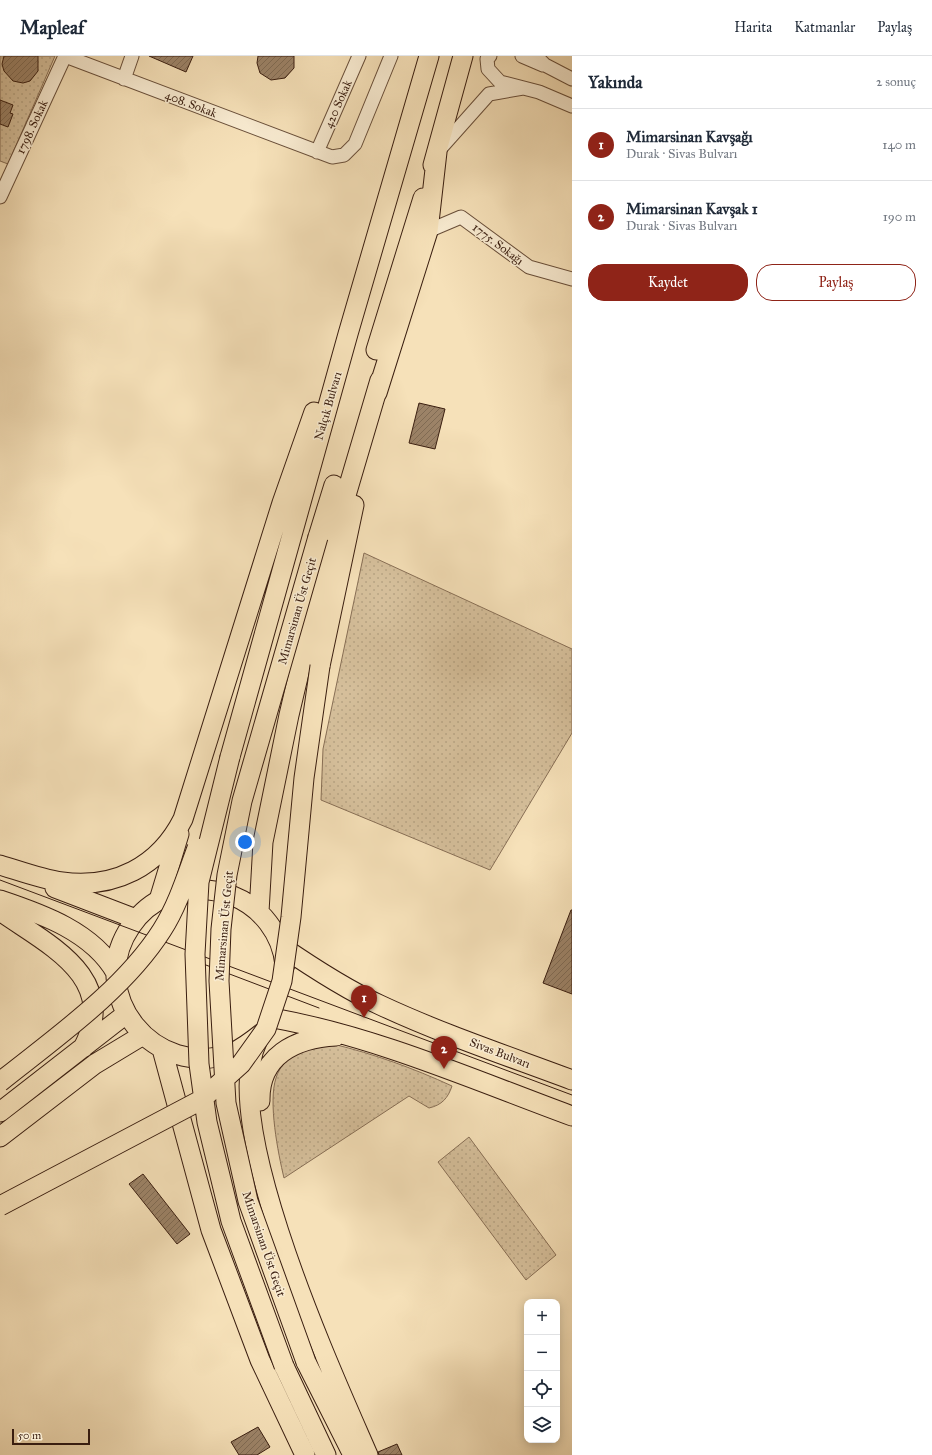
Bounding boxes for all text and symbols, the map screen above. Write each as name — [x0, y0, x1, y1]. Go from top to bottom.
text: Mapleaf — [20, 16, 84, 39]
text: Harita — [734, 19, 772, 36]
text: Katmanlar — [794, 19, 855, 36]
text: Paylaş — [877, 19, 912, 36]
text: Yakında — [588, 72, 642, 93]
text: 2 sonuç — [876, 74, 916, 90]
street label: 420 Sokak — [321, 77, 355, 130]
street label: 408. Sokak — [163, 88, 219, 120]
street label: 1798. Sokak — [13, 97, 51, 156]
text: Mimarsinan Kavşağı — [626, 128, 753, 146]
text: 1 — [598, 137, 604, 153]
text: 140 m — [882, 137, 916, 153]
text: Durak · Sivas Bulvarı — [626, 146, 737, 162]
text: Mimarsinan Kavşak 1 — [626, 200, 758, 218]
text: 2 — [598, 209, 604, 225]
text: 190 m — [883, 209, 916, 225]
text: Durak · Sivas Bulvarı — [626, 218, 737, 234]
street label: 1775. Sokağı — [469, 220, 527, 269]
button: Kaydet — [588, 264, 748, 301]
button: Paylaş — [756, 264, 916, 301]
street label: Nalçık Bulvarı — [312, 369, 345, 442]
street label: Mimarsinan Üst Geçit — [274, 555, 319, 666]
your location — [235, 832, 255, 852]
street label: Mimarsinan Üst Geçit — [211, 870, 236, 982]
pin: 1 — [351, 985, 377, 1018]
street label: Sivas Bulvarı — [468, 1035, 533, 1071]
pin: 2 — [431, 1036, 457, 1069]
street label: Mimarsinan Üst Geçit — [239, 1189, 290, 1299]
map controls — [524, 1299, 560, 1443]
button: + — [524, 1299, 560, 1335]
button: − — [524, 1335, 560, 1371]
button: locate — [524, 1371, 560, 1407]
button: layers — [524, 1407, 560, 1443]
scale bar — [12, 1427, 90, 1446]
text: 50 m — [18, 1429, 41, 1442]

